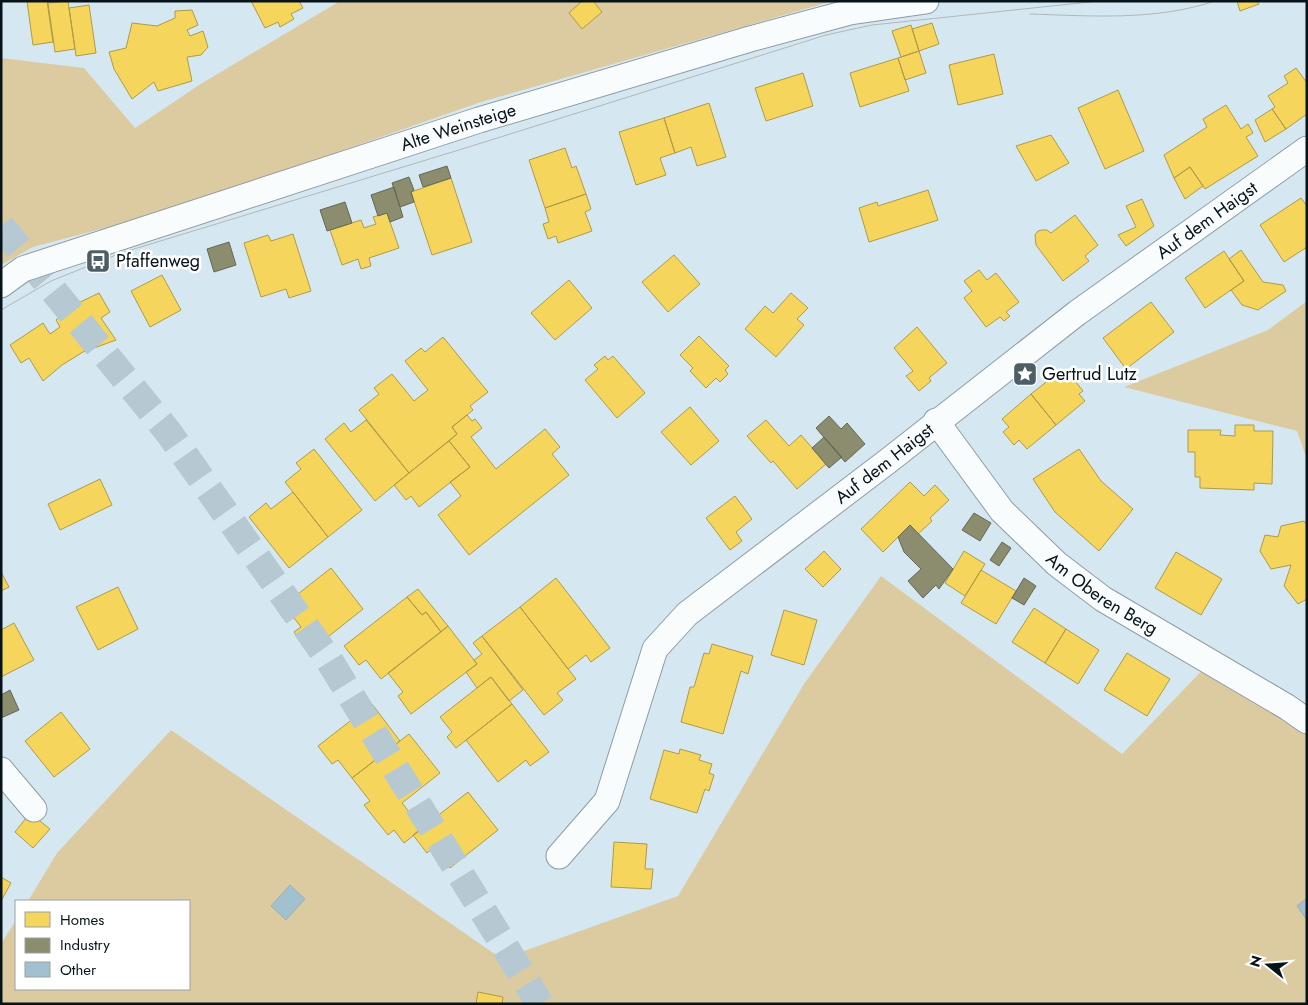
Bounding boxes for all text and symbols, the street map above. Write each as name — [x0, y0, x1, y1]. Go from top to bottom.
street label: Alte Weinsteige — [397, 97, 519, 158]
street label: Auf dem Haigst — [1151, 175, 1263, 265]
bus stop icon: Pfaffenweg — [85, 248, 111, 274]
place label: Pfaffenweg — [116, 248, 200, 274]
place icon: Gertrud Lutz — [1012, 361, 1038, 387]
place label: Gertrud Lutz — [1042, 361, 1138, 387]
street label: Auf dem Haigst — [829, 417, 940, 510]
street label: Am Oberen Berg — [1040, 547, 1163, 641]
legend — [15, 900, 190, 990]
text: Homes — [60, 909, 104, 931]
text: Industry — [60, 934, 110, 956]
north arrow — [1243, 940, 1293, 990]
text: N — [1244, 953, 1267, 969]
text: Other — [60, 959, 97, 981]

